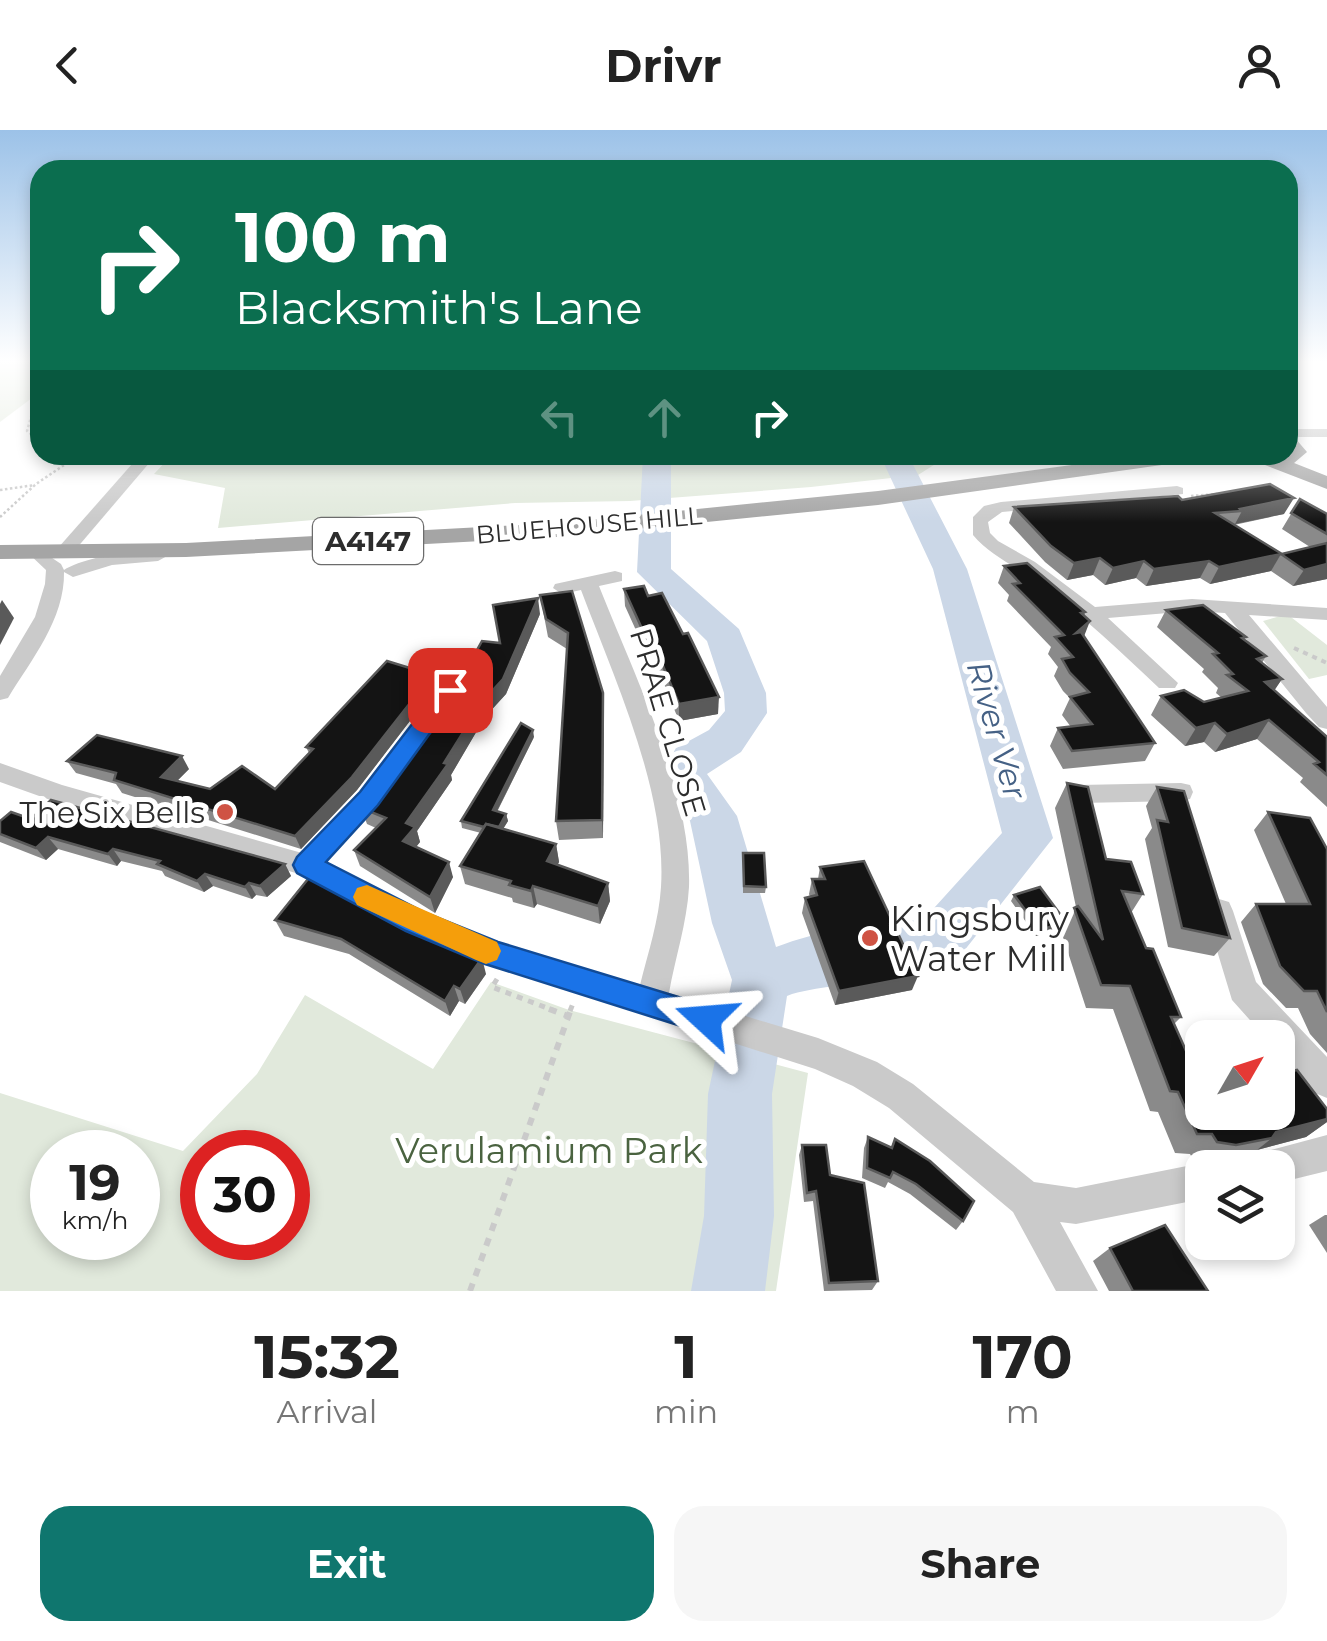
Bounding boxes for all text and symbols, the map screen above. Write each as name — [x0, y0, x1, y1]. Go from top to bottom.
icon: back — [40, 38, 95, 93]
text: Drivr — [605, 38, 722, 93]
icon: person — [1232, 38, 1287, 93]
text: 100 m — [235, 194, 451, 280]
icon: right — [70, 200, 200, 330]
text: Blacksmith's Lane — [235, 280, 642, 335]
icon: left — [532, 390, 587, 445]
icon: ahead — [637, 390, 692, 445]
icon: right — [742, 390, 797, 445]
street label: BLUEHOUSE HILL — [475, 500, 704, 550]
road number: A4147 — [313, 518, 423, 564]
street label: PRAE CLOSE — [622, 624, 714, 820]
pin — [408, 648, 493, 733]
water label: River Ver — [959, 656, 1036, 805]
icon: arrive — [423, 663, 478, 718]
place label: The Six Bells — [20, 794, 205, 831]
marker: The Six Bells — [214, 801, 236, 823]
place label: Kingsbury Water Mill — [890, 897, 1069, 980]
marker: Kingsbury Water Mill — [859, 927, 881, 949]
position arrow — [654, 967, 758, 1071]
north arrow — [1185, 1020, 1295, 1130]
map controls — [1185, 1020, 1295, 1260]
park label: Verulamium Park — [395, 1129, 703, 1172]
speed limit sign: 30 — [180, 1130, 310, 1260]
button: layers — [1185, 1150, 1295, 1260]
text: 19 — [69, 1152, 121, 1213]
text: km/h — [62, 1205, 128, 1235]
text: 15:32 — [254, 1320, 400, 1393]
text: 1 — [674, 1320, 698, 1393]
text: 170 — [972, 1320, 1073, 1393]
text: Arrival — [277, 1392, 377, 1431]
text: min — [654, 1392, 718, 1431]
text: m — [1006, 1392, 1040, 1431]
button: Exit — [40, 1506, 654, 1621]
button: Share — [674, 1506, 1287, 1621]

